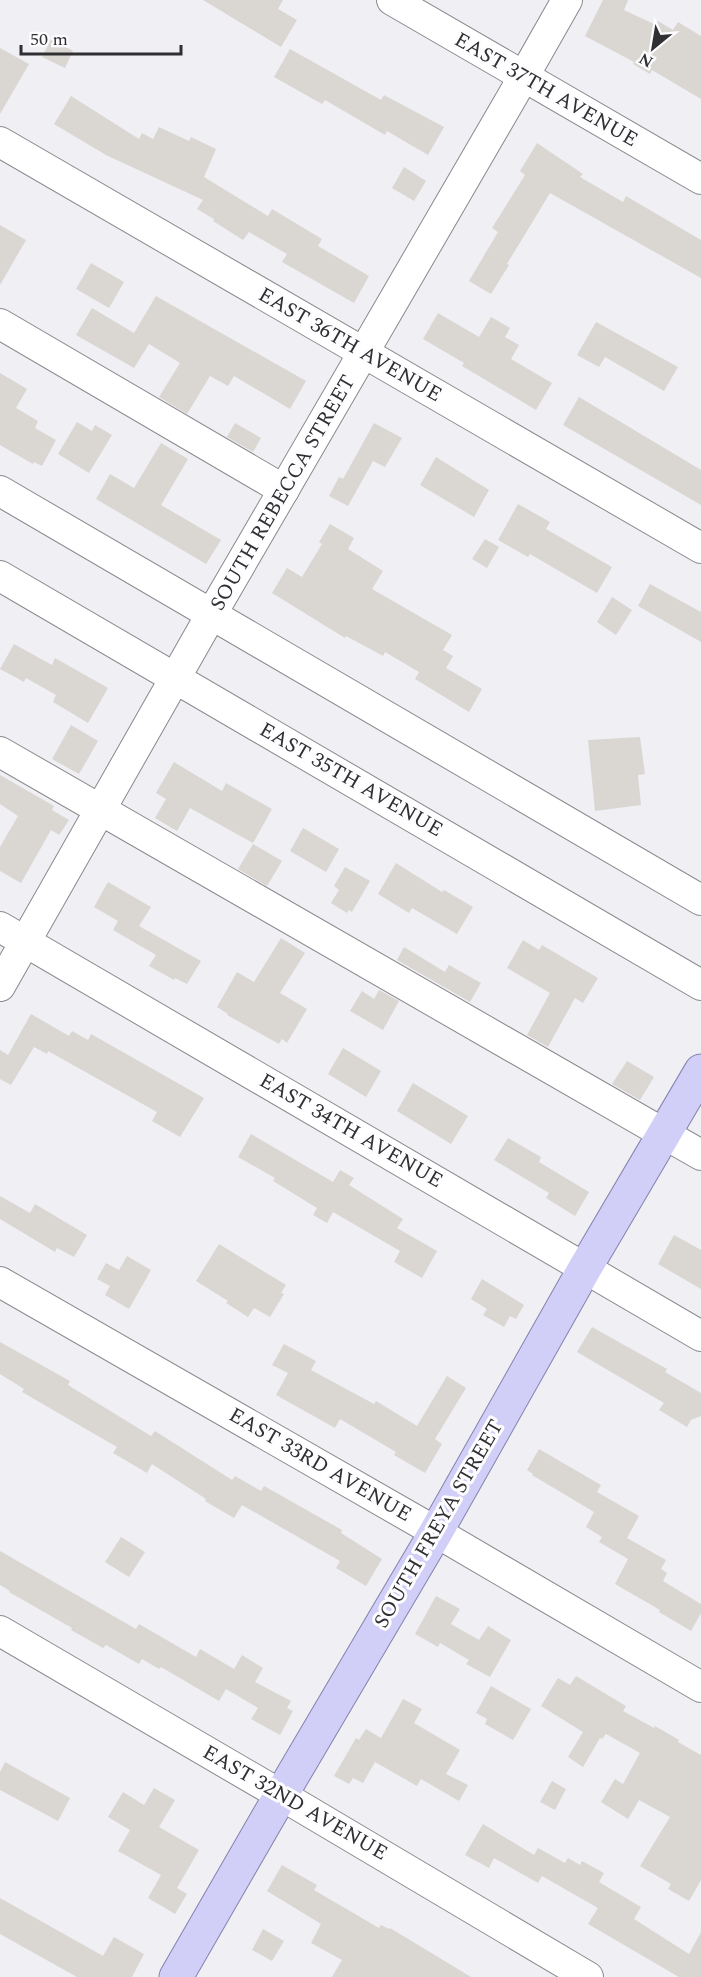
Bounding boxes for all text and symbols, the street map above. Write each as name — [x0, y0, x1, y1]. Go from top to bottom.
scale bar — [21, 18, 182, 56]
north arrow — [623, 18, 683, 78]
street label: EAST 37TH AVENUE — [448, 24, 644, 156]
text: 50 m — [30, 26, 68, 53]
text: N — [634, 46, 658, 74]
street label: EAST 36TH AVENUE — [252, 279, 448, 411]
street label: SOUTH REBECCA STREET — [202, 369, 364, 617]
street label: EAST 35TH AVENUE — [253, 714, 449, 846]
street label: EAST 34TH AVENUE — [253, 1065, 449, 1197]
street label: EAST 33RD AVENUE — [222, 1399, 418, 1531]
street label: SOUTH FREYA STREET — [366, 1414, 512, 1634]
street label: EAST 32ND AVENUE — [196, 1737, 394, 1869]

